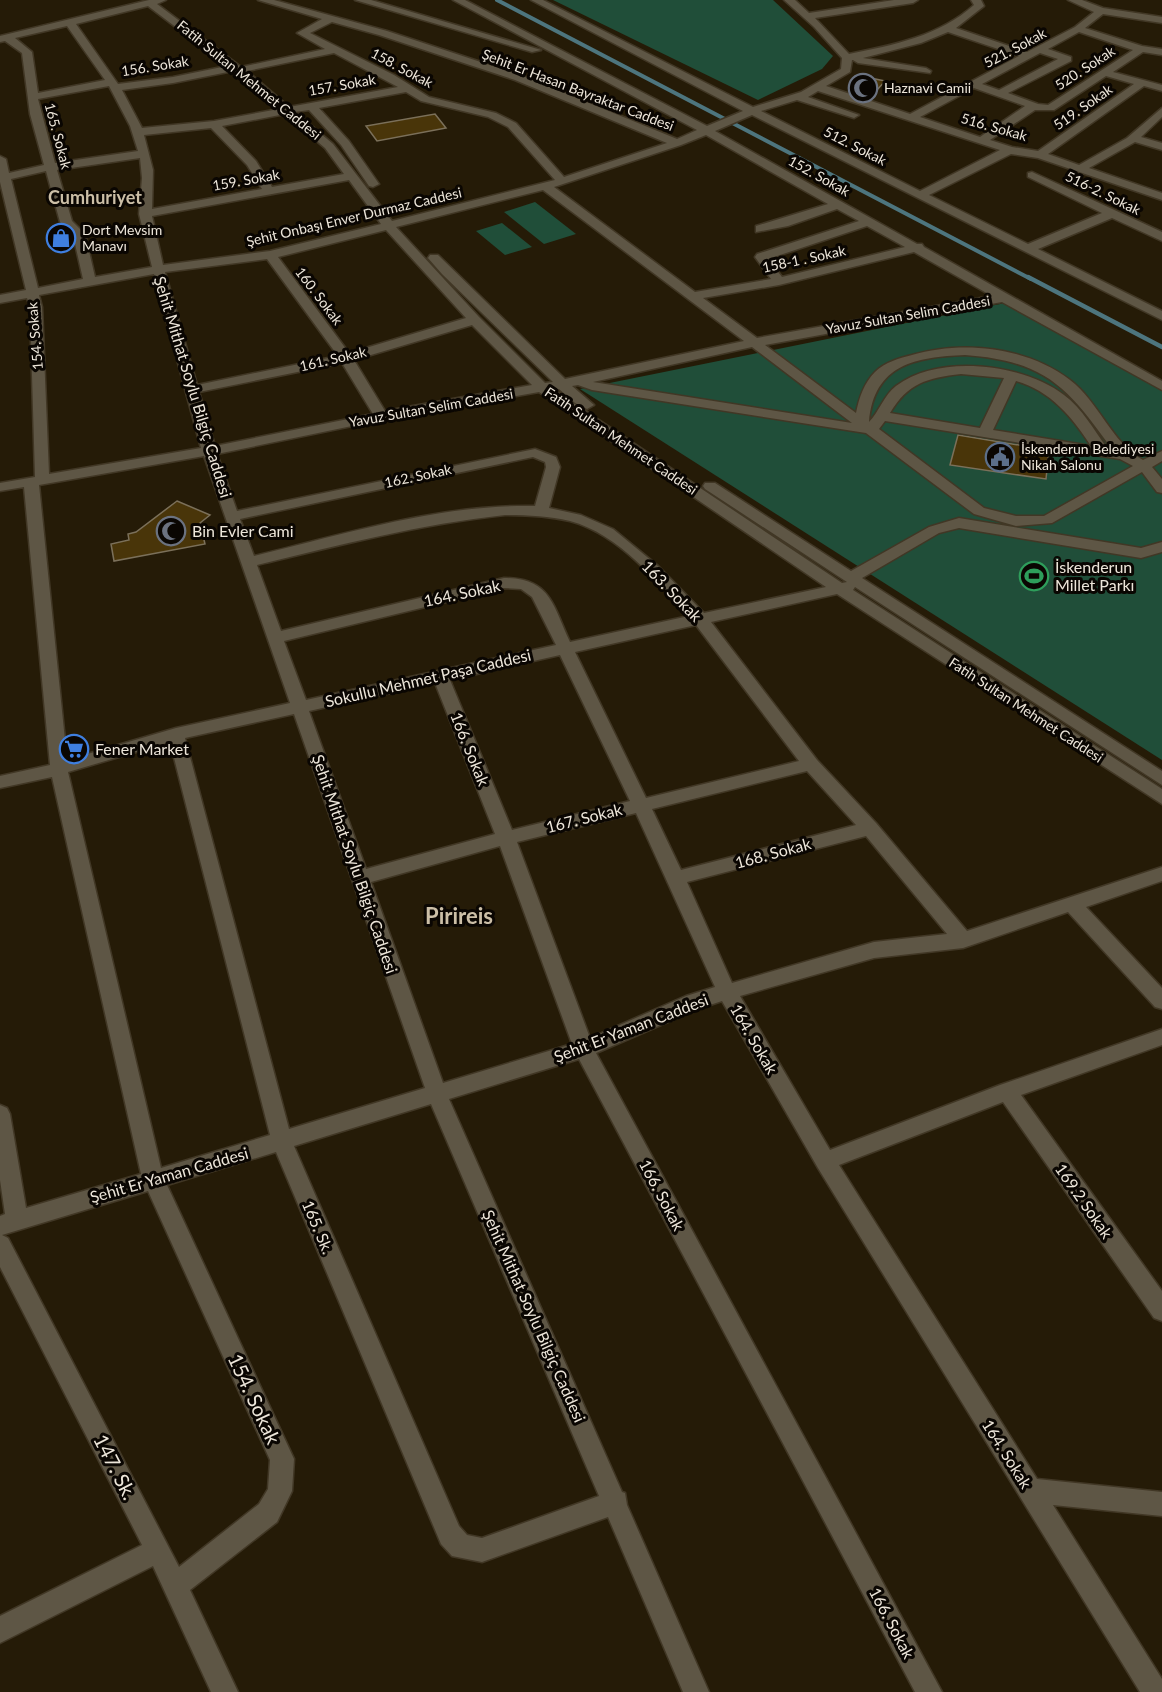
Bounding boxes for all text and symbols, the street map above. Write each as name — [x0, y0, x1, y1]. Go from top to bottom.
street label: Fatih Sultan Mehmet Caddesi — [174, 16, 325, 143]
street label: 521. Sokak — [981, 24, 1050, 71]
street label: 520. Sokak — [1052, 41, 1119, 93]
street label: 158. Sokak — [368, 44, 437, 91]
street label: Şehit Er Hasan Bayraktar Caddesi — [480, 45, 676, 134]
street label: 156. Sokak — [120, 52, 191, 79]
street label: 157. Sokak — [307, 70, 378, 99]
mosque icon: Haznavi Camii — [847, 72, 879, 104]
place label: Haznavi Camii — [884, 79, 971, 96]
street label: 519. Sokak — [1050, 80, 1116, 133]
street label: 165. Sokak — [41, 101, 76, 172]
street label: 516. Sokak — [959, 109, 1030, 144]
street label: 512. Sokak — [821, 123, 890, 169]
street label: 152. Sokak — [785, 152, 854, 200]
street label: 159. Sokak — [211, 165, 282, 194]
street label: 516-2. Sokak — [1063, 167, 1144, 218]
street label: Şehit Onbaşı Enver Durmaz Caddesi — [245, 183, 463, 250]
district label: Cumhuriyet — [48, 186, 142, 208]
place label: Dort Mevsim Manavı — [82, 221, 162, 254]
shop icon: Dort Mevsim Manavı — [45, 222, 77, 254]
street label: 158-1 . Sokak — [761, 241, 848, 276]
street label: 160. Sokak — [292, 263, 347, 329]
street label: Şehit Mithat Soylu Bilgiç Caddesi — [151, 274, 236, 500]
street label: Yavuz Sultan Selim Caddesi — [825, 292, 991, 337]
street label: 154. Sokak — [23, 301, 46, 371]
street label: 161. Sokak — [298, 342, 369, 374]
street label: Fatih Sultan Mehmet Caddesi — [542, 383, 701, 498]
street label: Yavuz Sultan Selim Caddesi — [348, 385, 514, 430]
place label: İskenderun Belediyesi Nikah Salonu — [1021, 440, 1154, 473]
public building icon: İskenderun Belediyesi Nikah Salonu — [984, 441, 1016, 473]
street label: 162. Sokak — [383, 460, 454, 491]
mosque icon: Bin Evler Cami — [155, 515, 187, 547]
place label: Bin Evler Cami — [192, 521, 294, 540]
street label: 163. Sokak — [639, 556, 707, 626]
place label: İskenderun Millet Parkı — [1055, 557, 1134, 594]
sports icon: İskenderun Millet Parkı — [1018, 560, 1050, 592]
street label: 164. Sokak — [422, 575, 503, 610]
street label: Sokullu Mehmet Paşa Caddesi — [323, 645, 533, 710]
street label: Fatih Sultan Mehmet Caddesi — [946, 653, 1106, 766]
street label: 166. Sokak — [447, 709, 494, 789]
supermarket icon: Fener Market — [58, 733, 90, 765]
place label: Fener Market — [95, 739, 189, 758]
street label: Şehit Mithat Soylu Bilgiç Caddesi — [309, 752, 402, 976]
street label: 167. Sokak — [544, 799, 625, 836]
street label: 168. Sokak — [733, 833, 814, 872]
district label: Pirireis — [425, 902, 493, 929]
street label: Şehit Er Yaman Caddesi — [551, 989, 711, 1066]
street label: 164. Sokak — [727, 1000, 783, 1078]
street label: Şehit Er Yaman Caddesi — [88, 1143, 250, 1206]
street label: 166. Sokak — [636, 1156, 689, 1234]
street label: 169.2 Sokak — [1052, 1160, 1118, 1242]
street label: 165. Sk. — [299, 1197, 338, 1256]
street label: Şehit Mithat Soylu Bilgiç Caddesi — [479, 1207, 590, 1425]
street label: 154. Sokak — [224, 1350, 287, 1448]
street label: 164. Sokak — [979, 1416, 1037, 1492]
street label: 147. Sk. — [89, 1430, 143, 1503]
street label: 166. Sokak — [866, 1584, 919, 1662]

